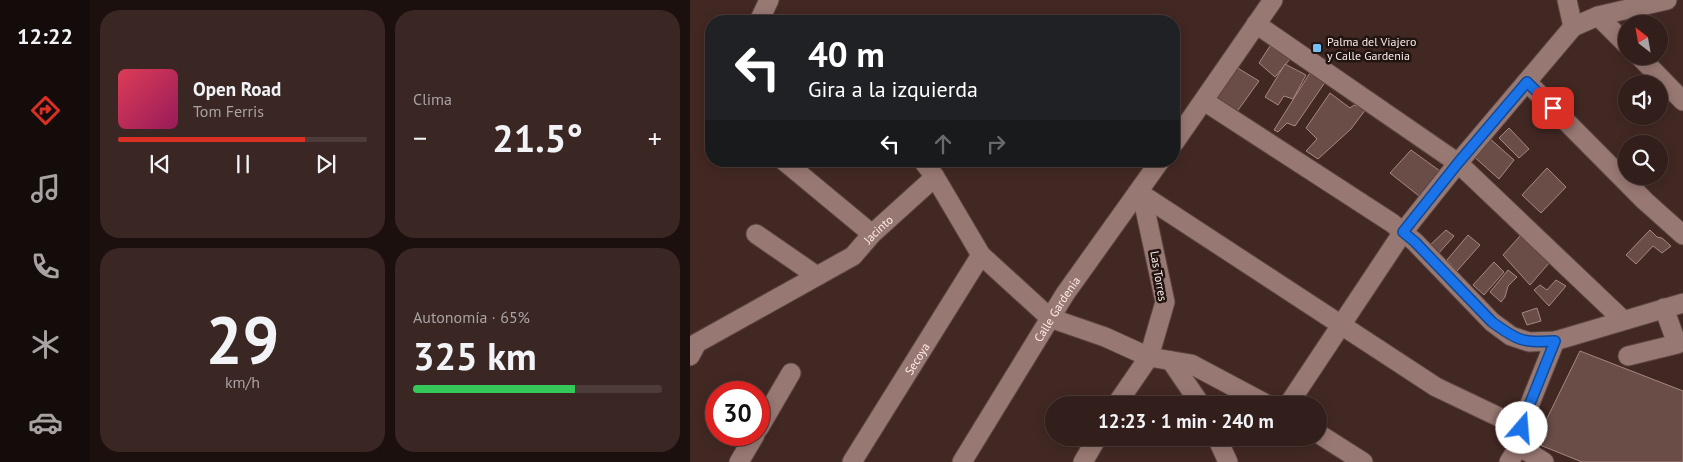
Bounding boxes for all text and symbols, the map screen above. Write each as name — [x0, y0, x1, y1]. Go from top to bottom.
north arrow — [1618, 15, 1668, 65]
map controls — [1618, 15, 1668, 185]
text: 12:22 — [17, 22, 73, 50]
text: 40 m — [808, 31, 885, 77]
place label: Palma del Viajero y Calle Gardenia — [1327, 34, 1416, 63]
icon: left — [725, 35, 790, 100]
marker: Palma del Viajero y Calle Gardenia — [1311, 42, 1323, 54]
text: Gira a la izquierda — [808, 75, 978, 103]
button: sound — [1618, 75, 1668, 125]
text: Open Road — [193, 77, 281, 101]
pin — [1532, 87, 1574, 129]
text: Clima — [413, 89, 452, 109]
icon: directions — [28, 93, 63, 128]
icon: arrive — [1539, 94, 1567, 122]
text: Tom Ferris — [193, 101, 264, 121]
text: 21.5° — [492, 113, 583, 162]
text: − — [413, 119, 427, 156]
text: + — [648, 119, 662, 156]
icon: left — [876, 130, 904, 158]
icon: ahead — [929, 130, 957, 158]
icon: right — [982, 130, 1010, 158]
button: search — [1618, 135, 1668, 185]
icon: previous — [146, 150, 174, 178]
icon: pause — [229, 150, 257, 178]
icon: next — [312, 150, 340, 178]
icon: music — [28, 171, 63, 206]
street label: Jacinto — [859, 212, 896, 247]
icon: phone — [28, 249, 63, 284]
street label: Las Torres — [1147, 250, 1171, 302]
street label: Calle Gardenia — [1030, 273, 1083, 344]
text: 29 — [206, 297, 279, 381]
text: Autonomía · 65% — [413, 307, 530, 327]
icon: climate — [28, 327, 63, 362]
text: 325 km — [413, 331, 537, 380]
street label: Secoya — [901, 339, 932, 377]
text: km/h — [225, 372, 260, 392]
speed limit sign: 30 — [705, 381, 770, 446]
position arrow — [1495, 401, 1547, 453]
icon: car — [28, 405, 63, 440]
text: 12:23 · 1 min · 240 m — [1098, 409, 1274, 433]

